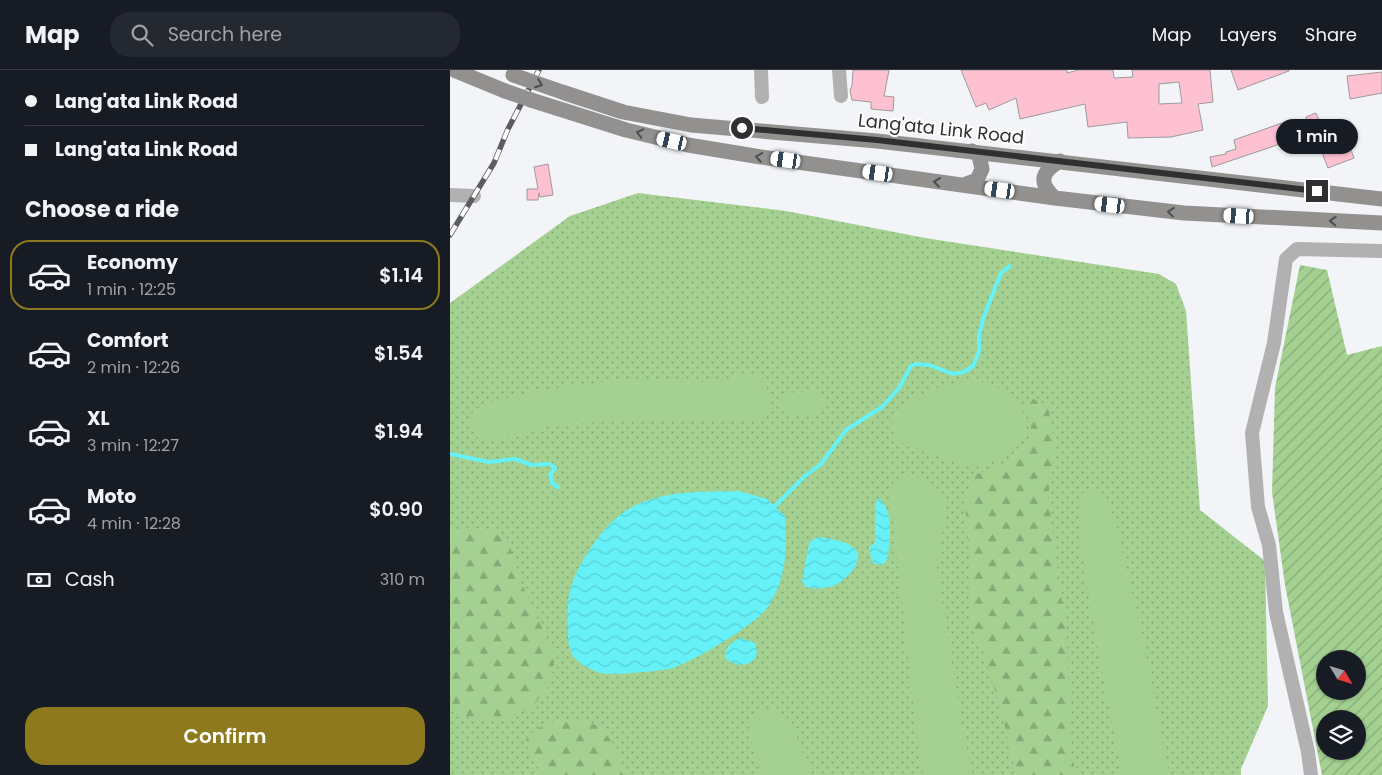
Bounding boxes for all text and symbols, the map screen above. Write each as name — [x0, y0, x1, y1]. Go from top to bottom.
search box — [110, 12, 460, 57]
text: Map — [25, 18, 80, 51]
icon: search — [128, 21, 156, 49]
text: Search here — [168, 21, 282, 48]
text: Map — [1152, 22, 1192, 47]
text: Layers — [1220, 22, 1277, 47]
text: Share — [1305, 22, 1357, 47]
one-way arrow — [534, 78, 543, 88]
text: Lang'ata Link Road — [55, 88, 238, 115]
street label: Lang'ata Link Road — [857, 107, 1025, 150]
route start — [731, 117, 753, 139]
callout: 1 min — [1276, 118, 1358, 154]
text: 1 min — [1296, 125, 1338, 148]
one-way arrow — [636, 128, 645, 139]
car — [655, 130, 688, 152]
text: Lang'ata Link Road — [55, 136, 238, 163]
car — [770, 150, 801, 170]
one-way arrow — [755, 152, 763, 162]
car — [862, 163, 893, 183]
one-way arrow — [933, 177, 942, 187]
car — [984, 180, 1015, 200]
route end — [1306, 180, 1328, 202]
text: Choose a ride — [25, 194, 179, 225]
car — [1094, 196, 1125, 214]
one-way arrow — [1167, 207, 1175, 218]
car — [1223, 208, 1254, 224]
one-way arrow — [1329, 215, 1337, 226]
text: Economy — [87, 249, 178, 276]
icon: car — [27, 253, 72, 298]
text: $1.14 — [379, 262, 423, 289]
text: 1 min · 12:25 — [87, 278, 176, 301]
text: Comfort — [87, 327, 169, 354]
icon: car — [27, 331, 72, 376]
text: $1.54 — [374, 340, 423, 367]
text: 2 min · 12:26 — [87, 356, 180, 379]
text: XL — [87, 405, 110, 432]
icon: car — [27, 409, 72, 454]
text: $1.94 — [374, 418, 423, 445]
text: 3 min · 12:27 — [87, 434, 179, 457]
text: Moto — [87, 483, 136, 510]
icon: car — [27, 487, 72, 532]
text: $0.90 — [369, 496, 423, 523]
text: 4 min · 12:28 — [87, 512, 181, 535]
icon: cash — [25, 566, 53, 594]
text: Cash — [65, 566, 115, 593]
text: 310 m — [380, 568, 425, 591]
north arrow — [1316, 650, 1366, 700]
map controls — [1316, 650, 1366, 760]
button: Confirm — [25, 707, 425, 765]
button: layers — [1316, 710, 1366, 760]

